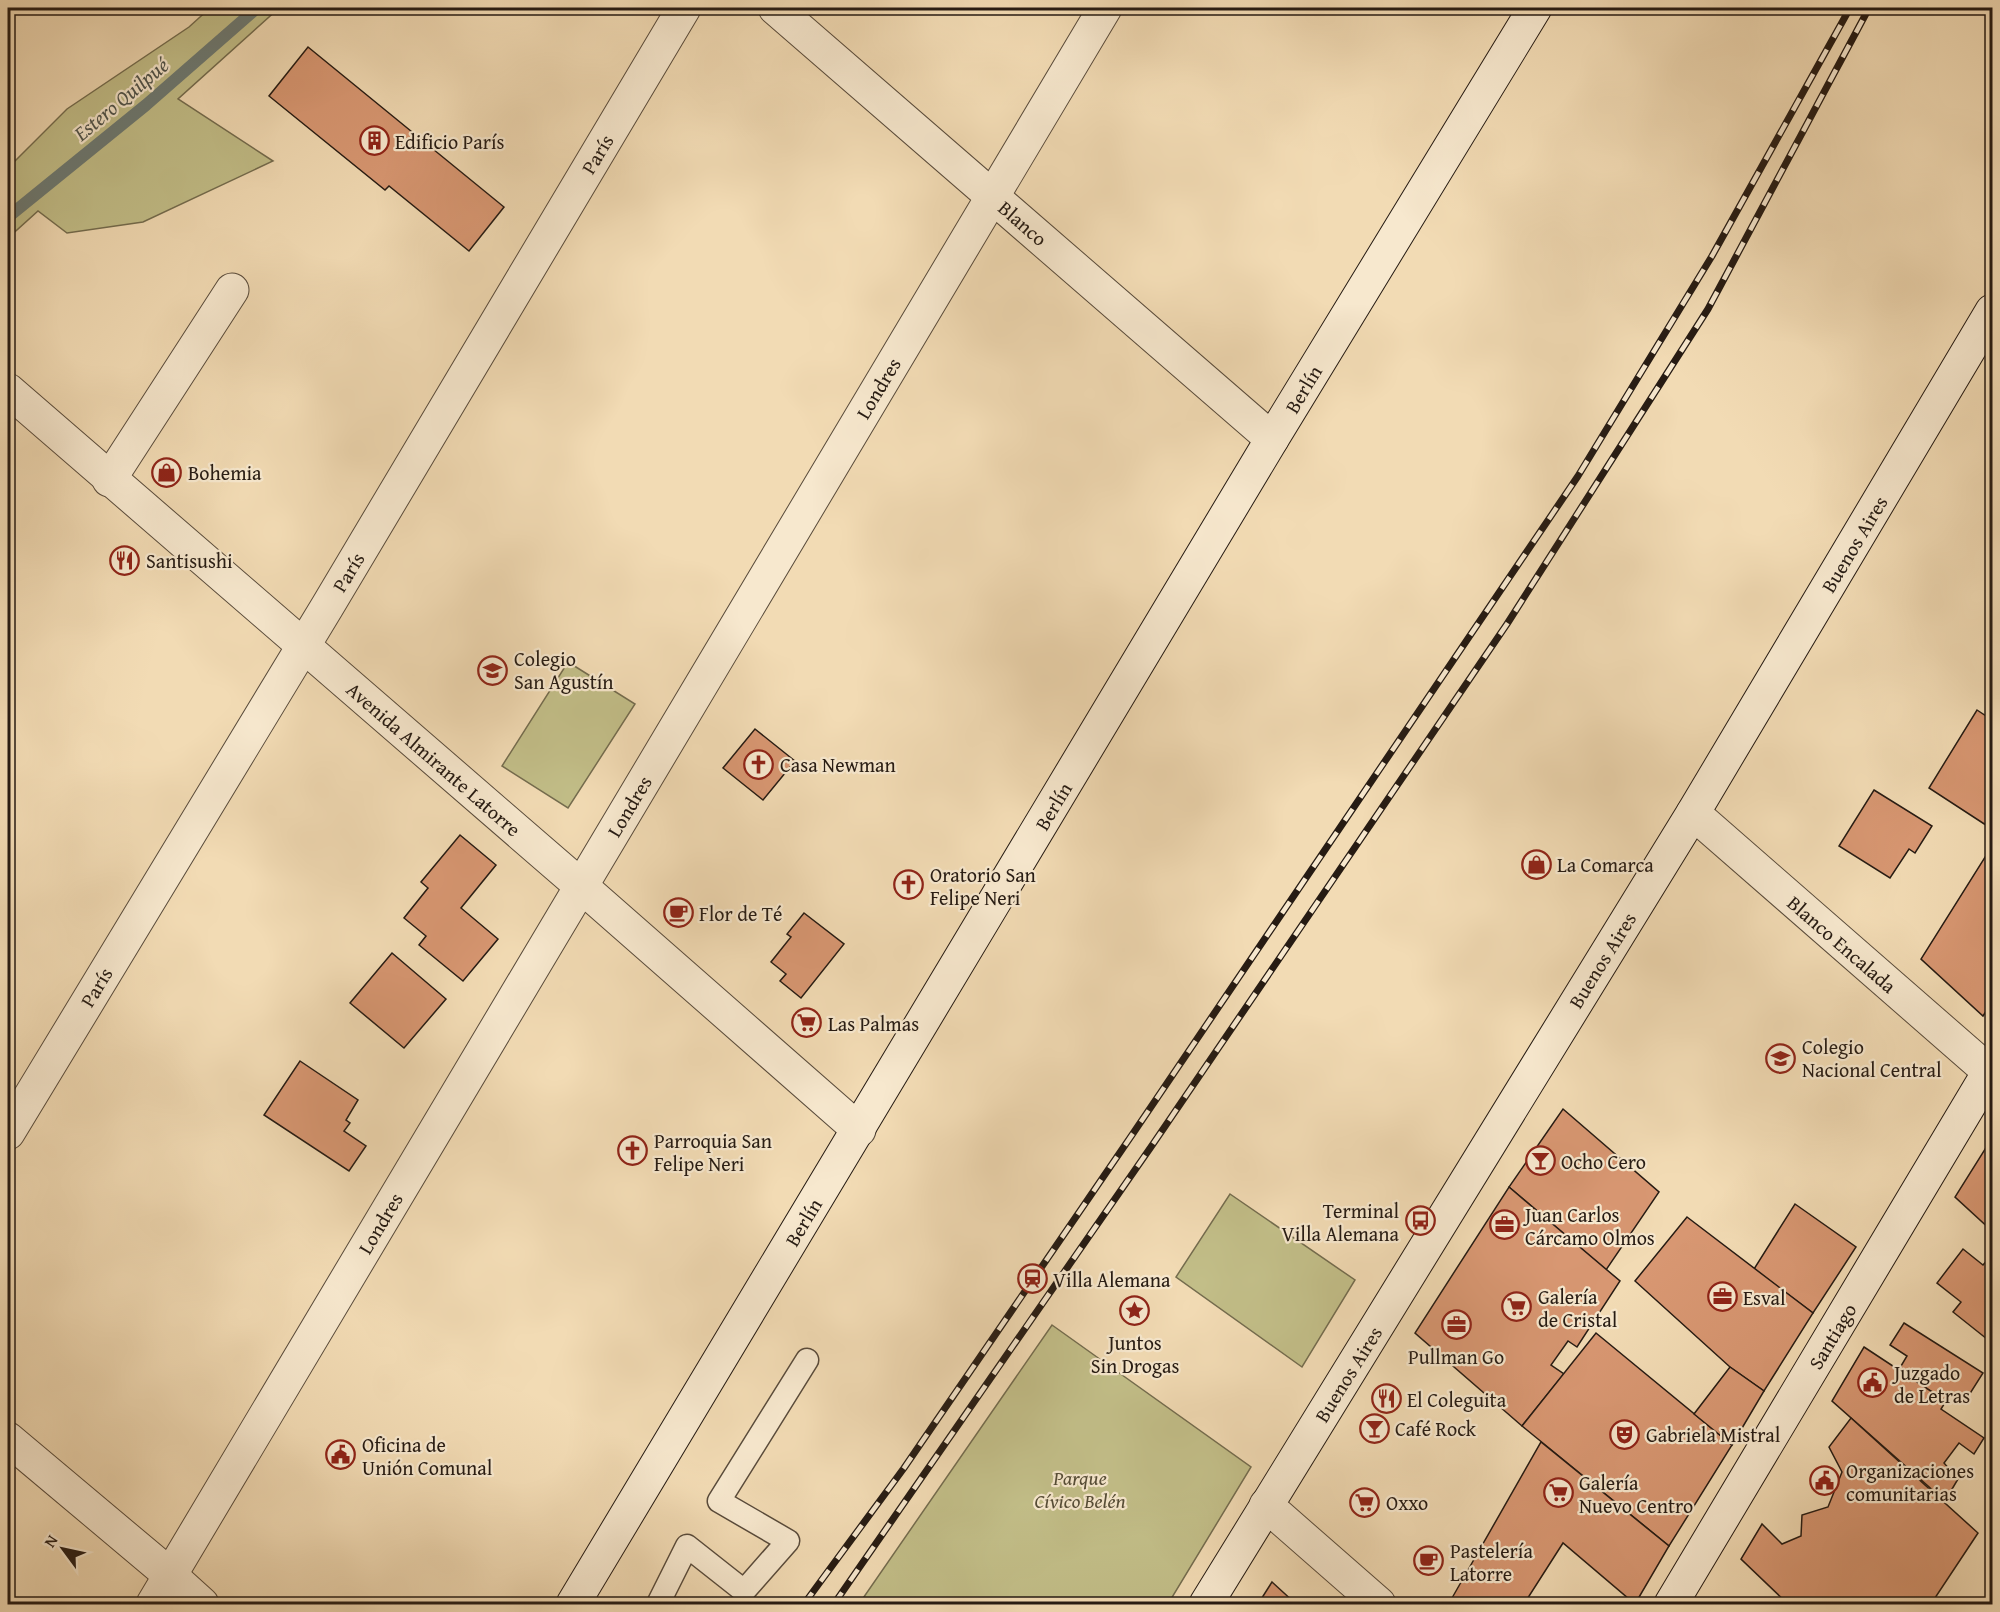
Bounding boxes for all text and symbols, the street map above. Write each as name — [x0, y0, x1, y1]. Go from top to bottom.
water label: Estero Quilpué — [66, 50, 176, 149]
building icon: Edificio París — [358, 125, 390, 157]
place label: Edificio París — [395, 127, 505, 156]
street label: París — [574, 128, 620, 179]
street label: Blanco — [992, 193, 1054, 253]
street label: Londres — [848, 352, 908, 424]
street label: Berlín — [1277, 359, 1329, 419]
shop icon: Bohemia — [151, 456, 183, 488]
place label: Bohemia — [188, 458, 262, 487]
street label: Buenos Aires — [1814, 490, 1894, 598]
restaurant icon: Santisushi — [109, 544, 141, 576]
place label: Santisushi — [146, 546, 233, 575]
street label: París — [325, 546, 371, 597]
place label: Colegio San Agustín — [514, 644, 614, 696]
school or university icon: Colegio San Agustín — [477, 654, 509, 686]
street label: Avenida Almirante Latorre — [340, 675, 528, 843]
church icon: Casa Newman — [743, 748, 775, 780]
place label: Casa Newman — [780, 750, 896, 779]
street label: Londres — [599, 770, 659, 842]
street label: Berlín — [1027, 776, 1079, 836]
shop icon: La Comarca — [1520, 848, 1552, 880]
place label: La Comarca — [1557, 850, 1654, 879]
place label: Oratorio San Felipe Neri — [930, 860, 1036, 912]
church icon: Oratorio San Felipe Neri — [893, 869, 925, 901]
street label: Blanco Encalada — [1781, 888, 1903, 1000]
cafe icon: Flor de Té — [662, 897, 694, 929]
place label: Flor de Té — [699, 899, 782, 928]
street label: Buenos Aires — [1561, 906, 1643, 1014]
street label: París — [73, 961, 119, 1012]
supermarket icon: Las Palmas — [791, 1007, 823, 1039]
place label: Las Palmas — [828, 1009, 919, 1038]
place label: Colegio Nacional Central — [1802, 1032, 1942, 1084]
school or university icon: Colegio Nacional Central — [1765, 1042, 1797, 1074]
place label: Parroquia San Felipe Neri — [654, 1126, 772, 1178]
church icon: Parroquia San Felipe Neri — [617, 1135, 649, 1167]
bar icon: Ocho Cero — [1524, 1145, 1556, 1177]
place label: Ocho Cero — [1561, 1147, 1646, 1176]
street label: Londres — [350, 1187, 410, 1259]
street label: Berlín — [777, 1192, 829, 1252]
place label: Terminal Villa Alemana — [1282, 1196, 1400, 1248]
place label: Juan Carlos Cárcamo Olmos — [1522, 1200, 1655, 1252]
bus stop icon: Terminal Villa Alemana — [1404, 1205, 1436, 1237]
office icon: Juan Carlos Cárcamo Olmos — [1488, 1209, 1520, 1241]
station icon: Villa Alemana — [1016, 1263, 1048, 1295]
place label: Villa Alemana — [1053, 1265, 1171, 1294]
office icon: Esval — [1706, 1281, 1738, 1313]
place label: Galería de Cristal — [1538, 1282, 1618, 1334]
place label: Esval — [1743, 1283, 1786, 1312]
supermarket icon: Galería de Cristal — [1501, 1291, 1533, 1323]
place icon: Juntos Sin Drogas — [1119, 1295, 1151, 1327]
street label: Santiago — [1801, 1297, 1863, 1375]
office icon: Pullman Go — [1440, 1309, 1472, 1341]
street label: Buenos Aires — [1307, 1320, 1389, 1428]
place label: Juntos Sin Drogas — [1091, 1328, 1179, 1380]
place label: Pullman Go — [1408, 1342, 1504, 1371]
place label: Juzgado de Letras — [1891, 1358, 1970, 1410]
public building icon: Juzgado de Letras — [1857, 1367, 1889, 1399]
restaurant icon: El Coleguita — [1370, 1383, 1402, 1415]
place label: El Coleguita — [1407, 1385, 1507, 1414]
bar icon: Café Rock — [1358, 1412, 1390, 1444]
place label: Café Rock — [1395, 1414, 1477, 1443]
theatre icon: Gabriela Mistral — [1609, 1418, 1641, 1450]
place label: Gabriela Mistral — [1646, 1420, 1781, 1449]
place label: Oficina de Unión Comunal — [362, 1430, 493, 1482]
public building icon: Oficina de Unión Comunal — [325, 1439, 357, 1471]
place label: Organizaciones comunitarias — [1846, 1456, 1974, 1508]
park label: Parque Cívico Belén — [1034, 1463, 1126, 1515]
public building icon: Organizaciones comunitarias — [1809, 1465, 1841, 1497]
place label: Galería Nuevo Centro — [1579, 1468, 1693, 1520]
supermarket icon: Galería Nuevo Centro — [1542, 1477, 1574, 1509]
supermarket icon: Oxxo — [1349, 1486, 1381, 1518]
place label: Oxxo — [1386, 1488, 1428, 1517]
north arrow — [33, 1519, 93, 1579]
text: N — [37, 1530, 64, 1552]
place label: Pastelería Latorre — [1450, 1536, 1533, 1588]
cafe icon: Pastelería Latorre — [1413, 1545, 1445, 1577]

